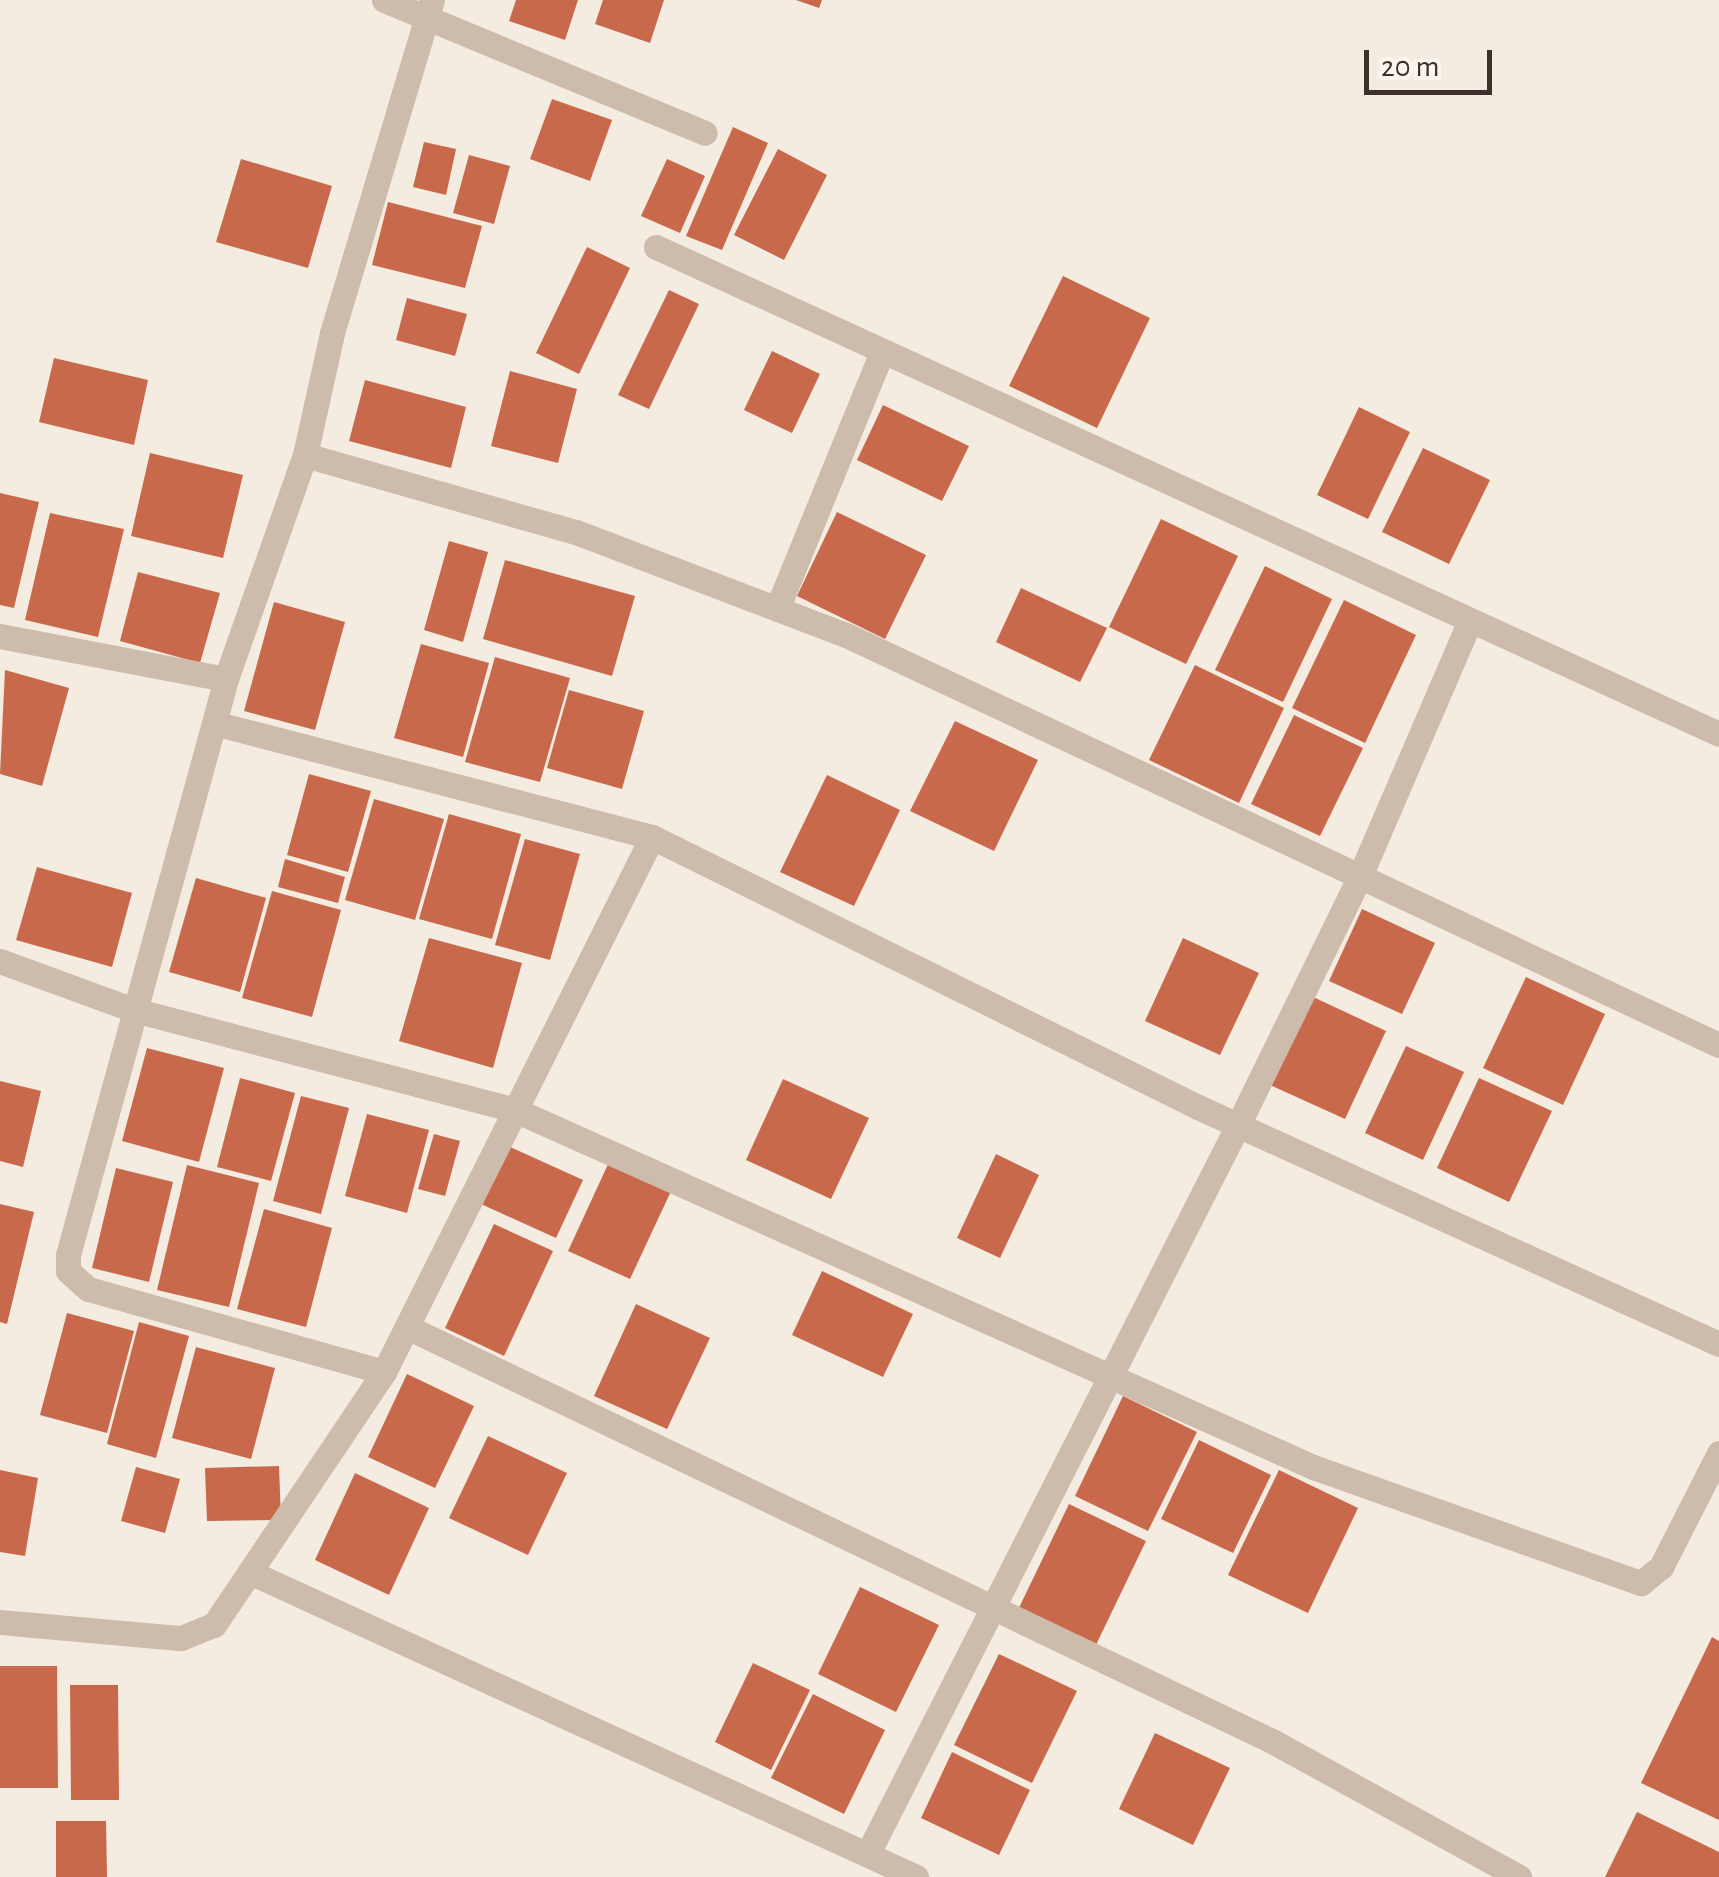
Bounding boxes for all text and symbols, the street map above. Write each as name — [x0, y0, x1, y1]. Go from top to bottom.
scale bar — [1369, 30, 1496, 92]
text: 20 m — [1381, 52, 1439, 82]

